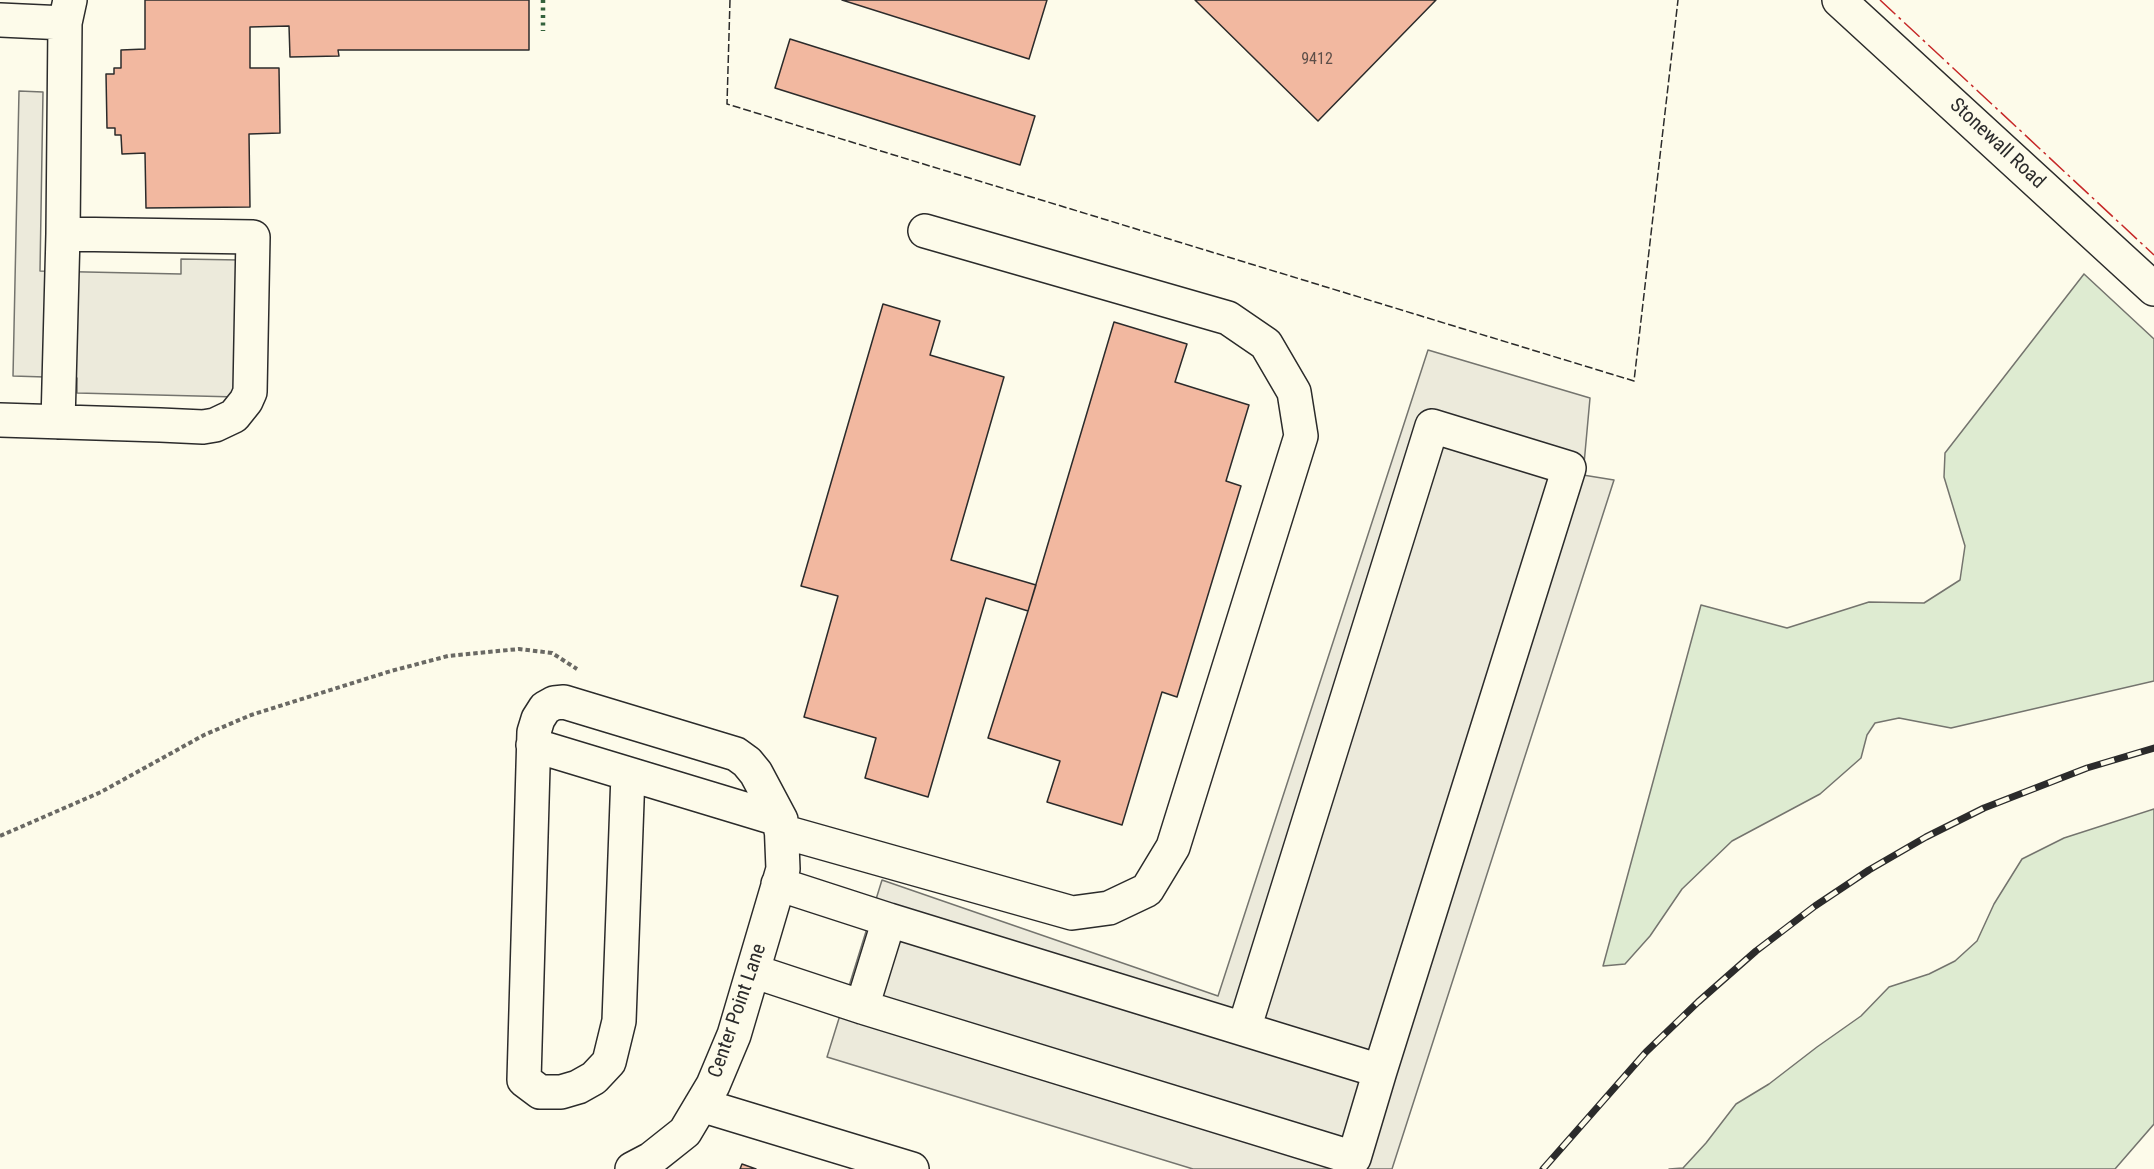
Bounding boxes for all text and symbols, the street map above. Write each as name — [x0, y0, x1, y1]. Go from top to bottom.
house number: 9412 — [1301, 50, 1333, 70]
street label: Stonewall Road — [1944, 94, 2050, 194]
street label: Center Point Lane — [704, 941, 772, 1081]

